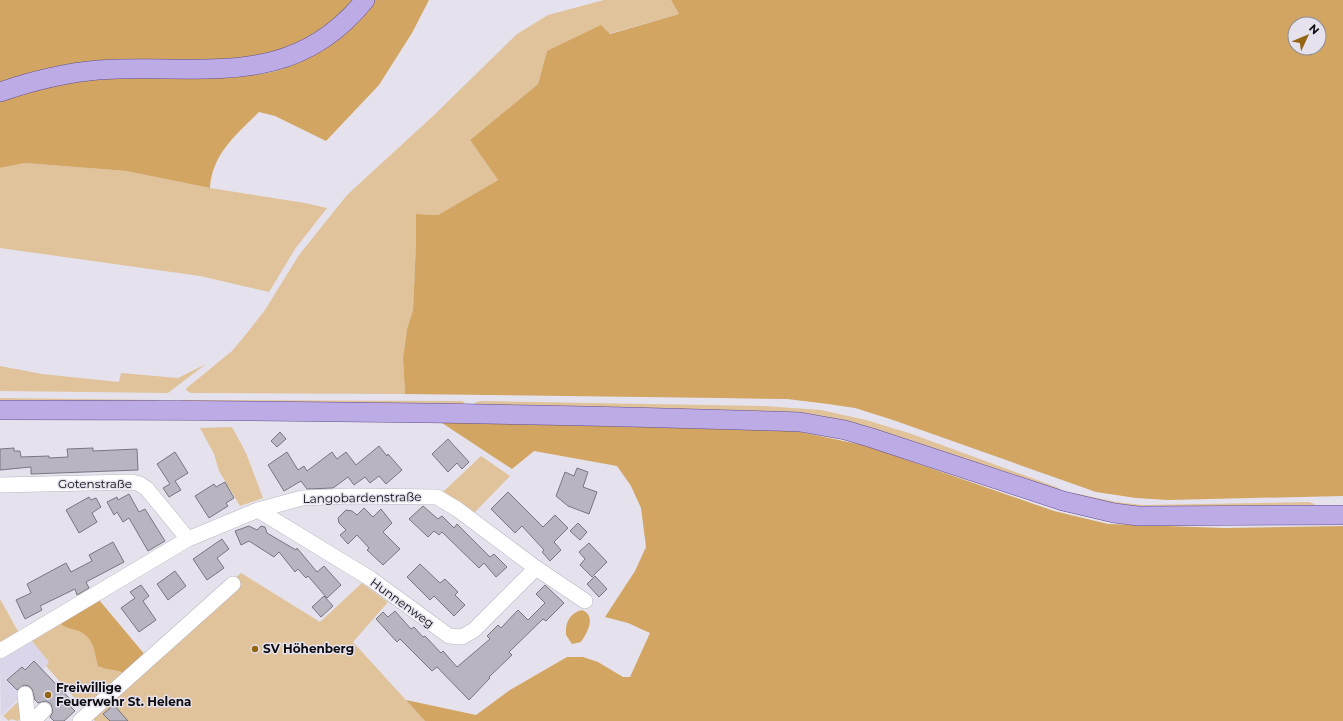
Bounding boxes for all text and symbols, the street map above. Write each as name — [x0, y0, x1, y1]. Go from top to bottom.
north arrow — [1287, 16, 1327, 56]
text: N — [1306, 21, 1322, 37]
street label: Gotenstraße — [58, 476, 132, 491]
street label: Langobardenstraße — [303, 489, 421, 506]
street label: Hunnenweg — [367, 574, 437, 631]
place label: SV Höhenberg — [263, 641, 354, 656]
marker: SV Höhenberg — [250, 644, 260, 654]
place label: Freiwillige Feuerwehr St. Helena — [56, 680, 191, 709]
marker: Freiwillige Feuerwehr St. Helena — [43, 690, 53, 700]

